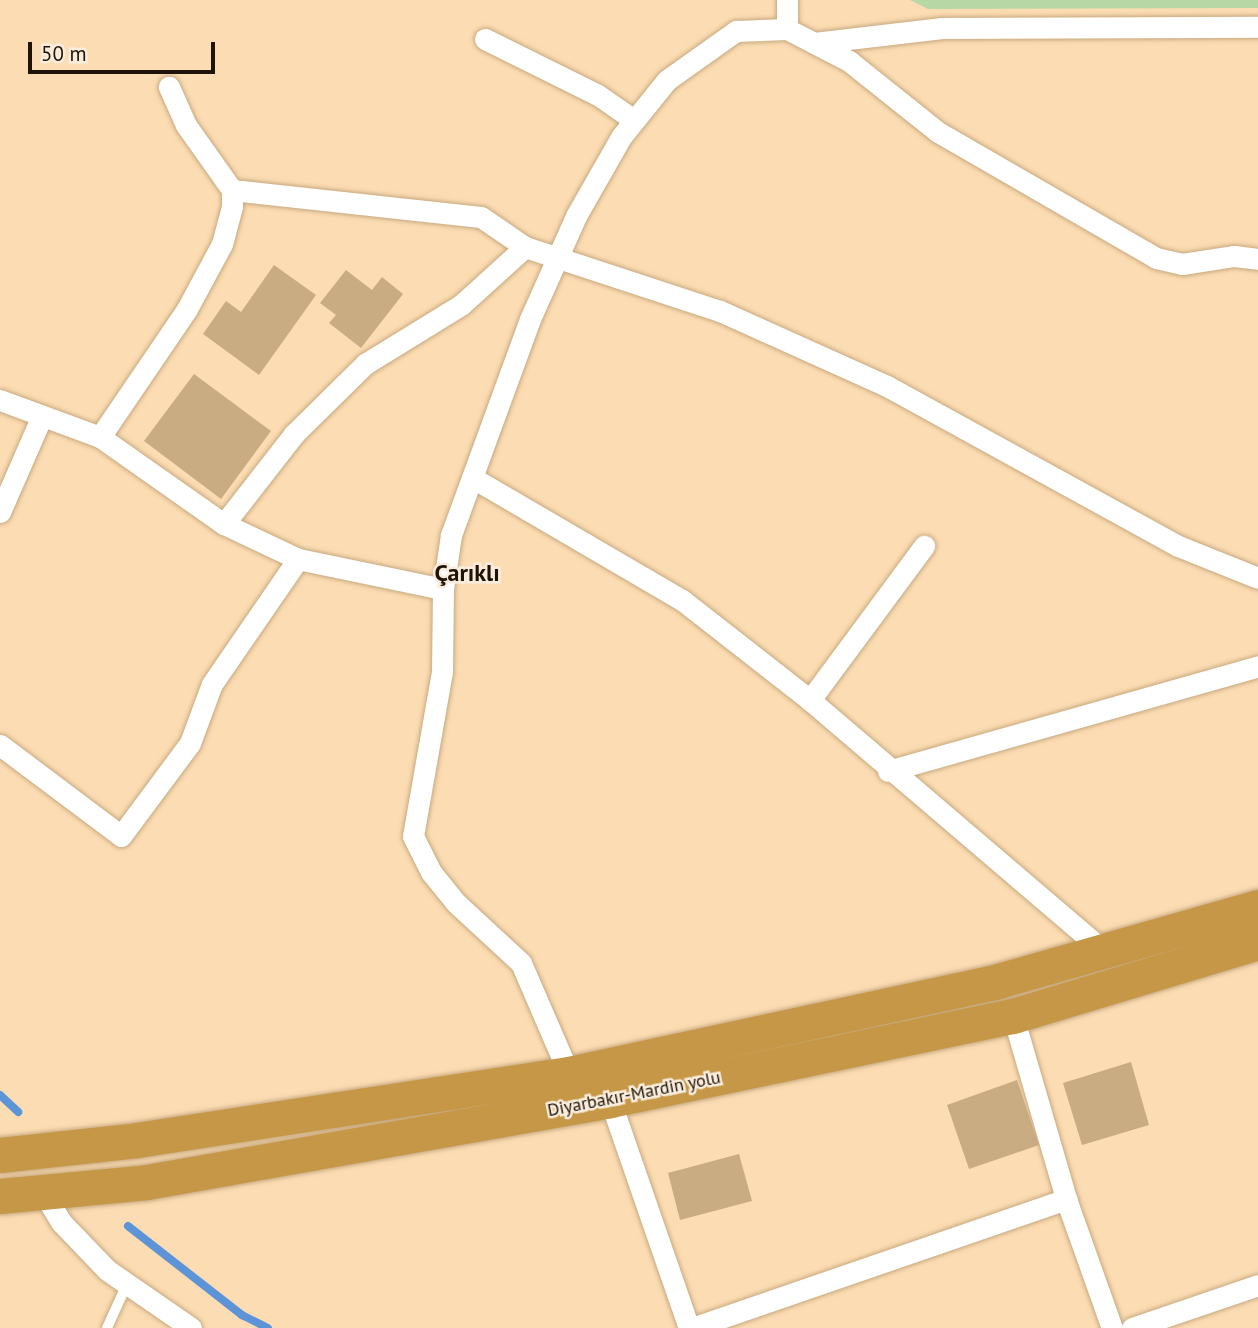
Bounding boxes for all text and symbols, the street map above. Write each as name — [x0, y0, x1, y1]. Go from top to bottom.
scale bar — [32, 28, 219, 72]
text: 50 m — [41, 40, 87, 67]
district label: Çarıklı — [434, 559, 500, 587]
street label: Diyarbakır-Mardin yolu — [546, 1067, 722, 1121]

